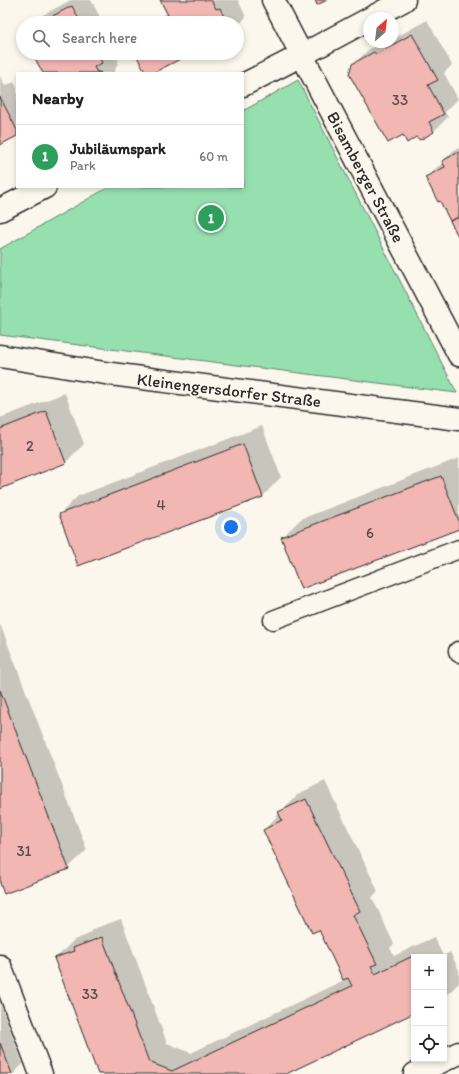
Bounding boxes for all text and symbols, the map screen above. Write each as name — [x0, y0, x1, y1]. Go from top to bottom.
north arrow — [363, 12, 399, 48]
search box — [16, 16, 244, 60]
icon: search — [30, 27, 52, 49]
text: Search here — [62, 29, 137, 47]
text: Nearby — [32, 88, 84, 108]
house number: 33 — [392, 91, 408, 109]
street label: Bisamberger Straße — [323, 108, 409, 246]
text: Jubiläumspark — [70, 140, 166, 158]
text: 1 — [42, 149, 48, 164]
text: 60 m — [199, 149, 228, 164]
text: Park — [70, 158, 96, 173]
pin: 1 — [198, 203, 224, 233]
street label: Kleinengersdorfer Straße — [136, 369, 322, 411]
house number: 2 — [26, 437, 34, 455]
house number: 4 — [156, 496, 166, 514]
your location — [221, 517, 241, 537]
house number: 6 — [366, 524, 374, 542]
house number: 31 — [16, 842, 32, 860]
map controls — [411, 954, 447, 1062]
button: + — [411, 954, 447, 990]
house number: 33 — [82, 985, 98, 1003]
button: − — [411, 990, 447, 1026]
button: locate — [411, 1026, 447, 1062]

